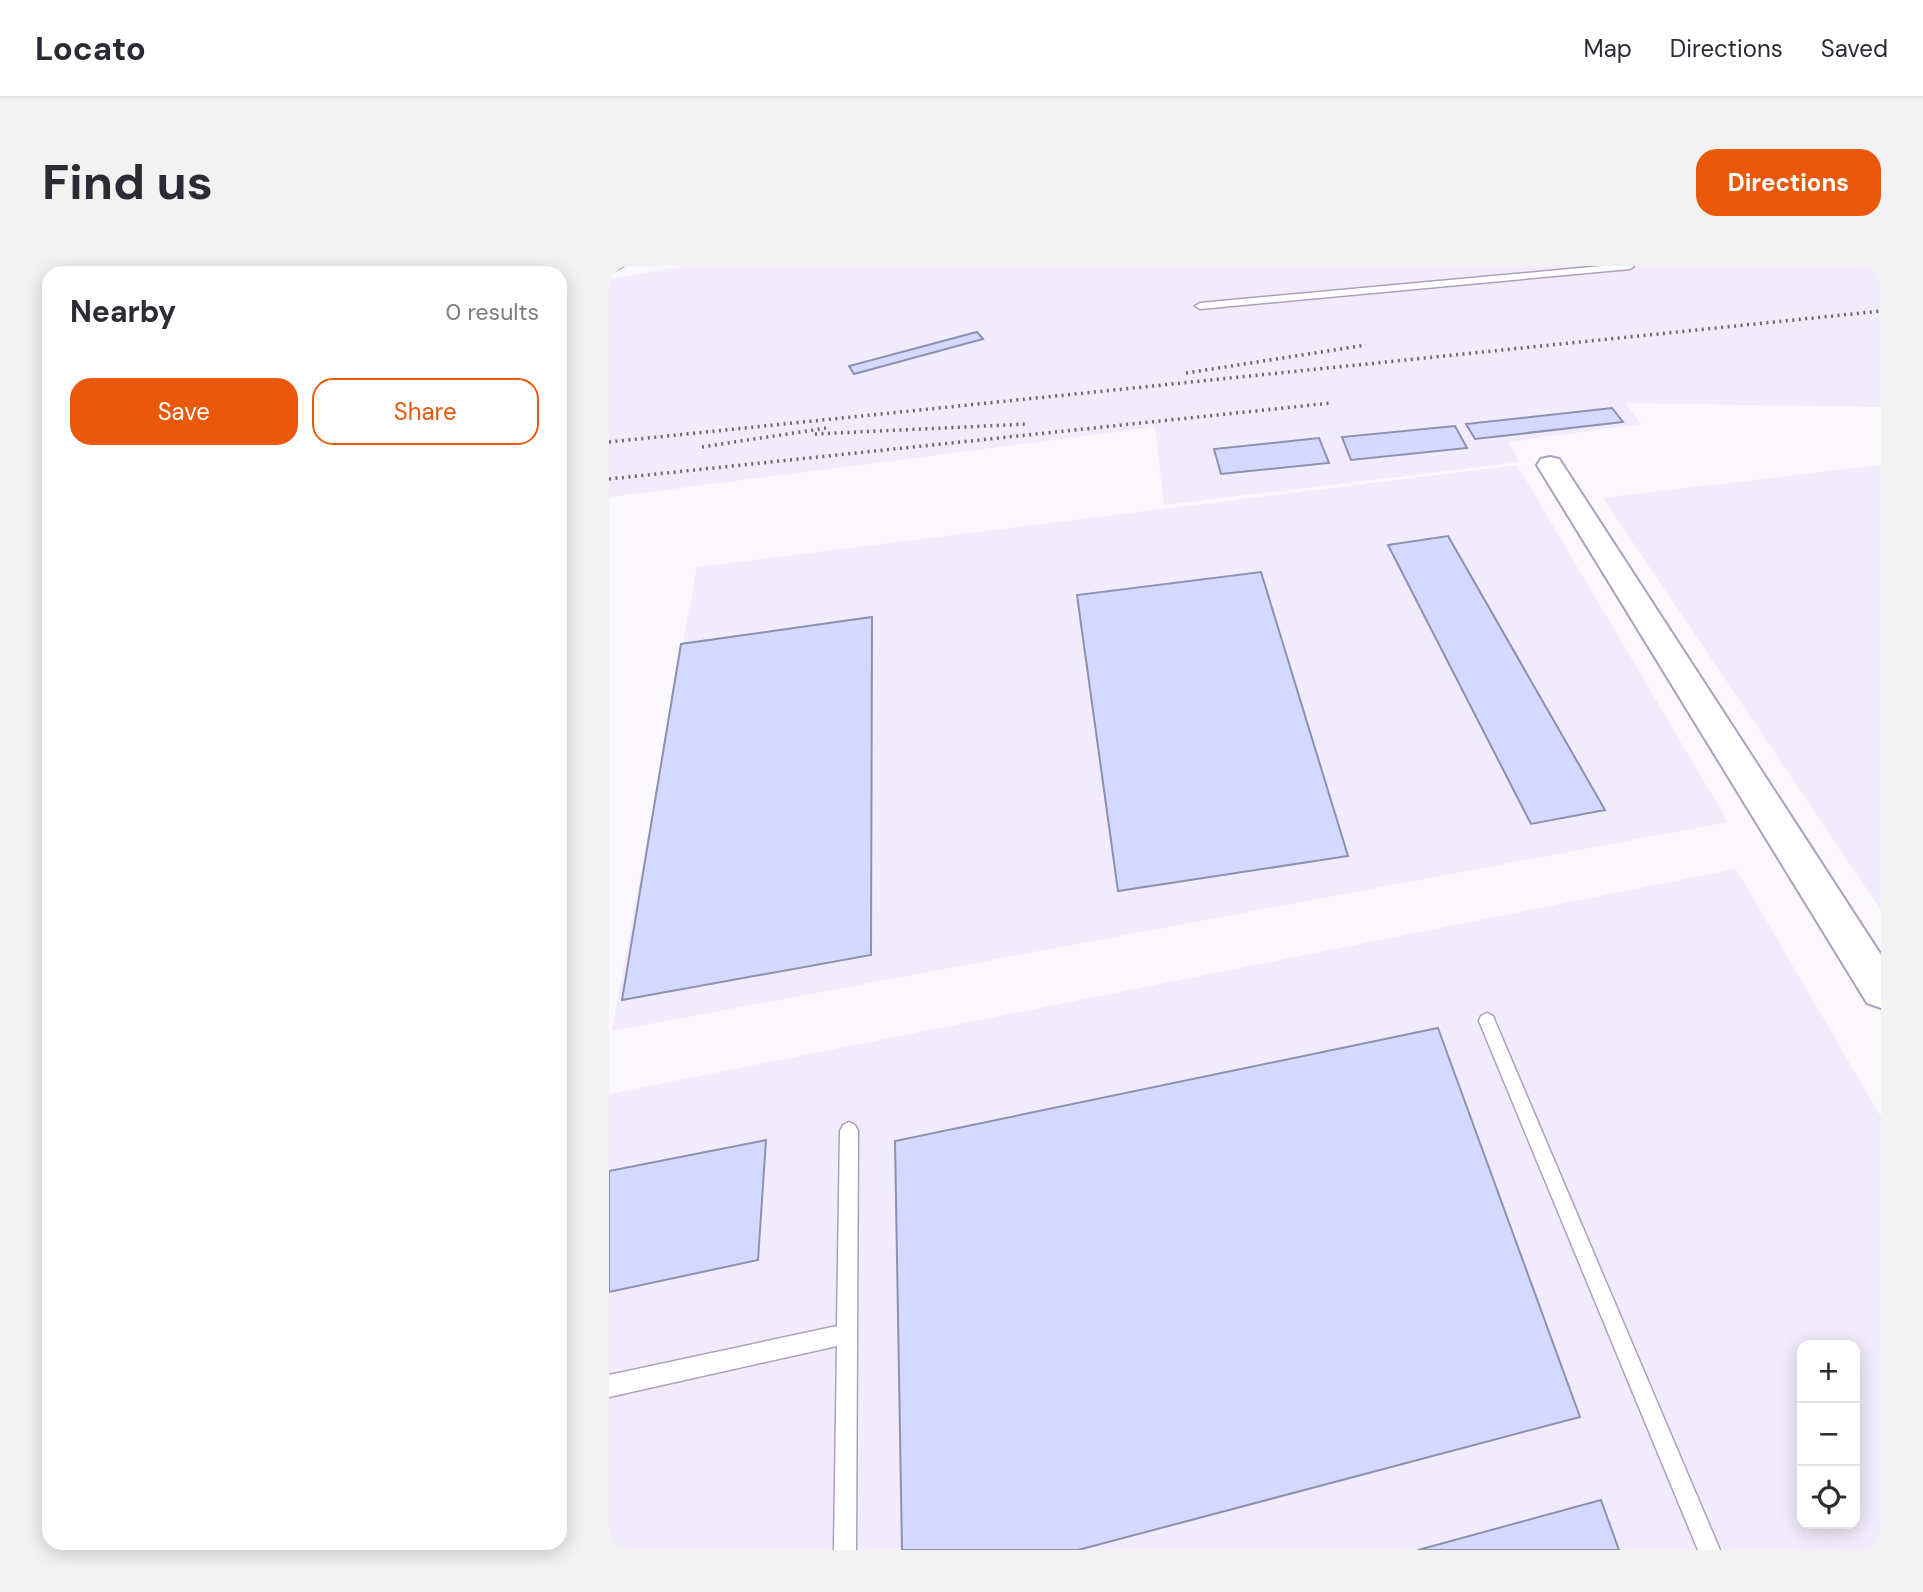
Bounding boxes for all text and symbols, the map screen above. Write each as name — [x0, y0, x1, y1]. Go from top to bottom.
text: Locato — [35, 27, 146, 70]
text: Map — [1584, 33, 1632, 64]
text: Directions — [1670, 33, 1783, 64]
text: Saved — [1821, 33, 1888, 64]
button: Directions — [1696, 149, 1881, 216]
text: Find us — [42, 150, 213, 214]
text: Nearby — [70, 292, 176, 331]
text: 0 results — [446, 297, 539, 327]
button: Save — [70, 378, 298, 445]
button: Share — [312, 378, 539, 445]
map controls — [1797, 1340, 1860, 1529]
button: + — [1797, 1340, 1860, 1403]
button: − — [1797, 1403, 1860, 1466]
button: locate — [1797, 1466, 1860, 1529]

